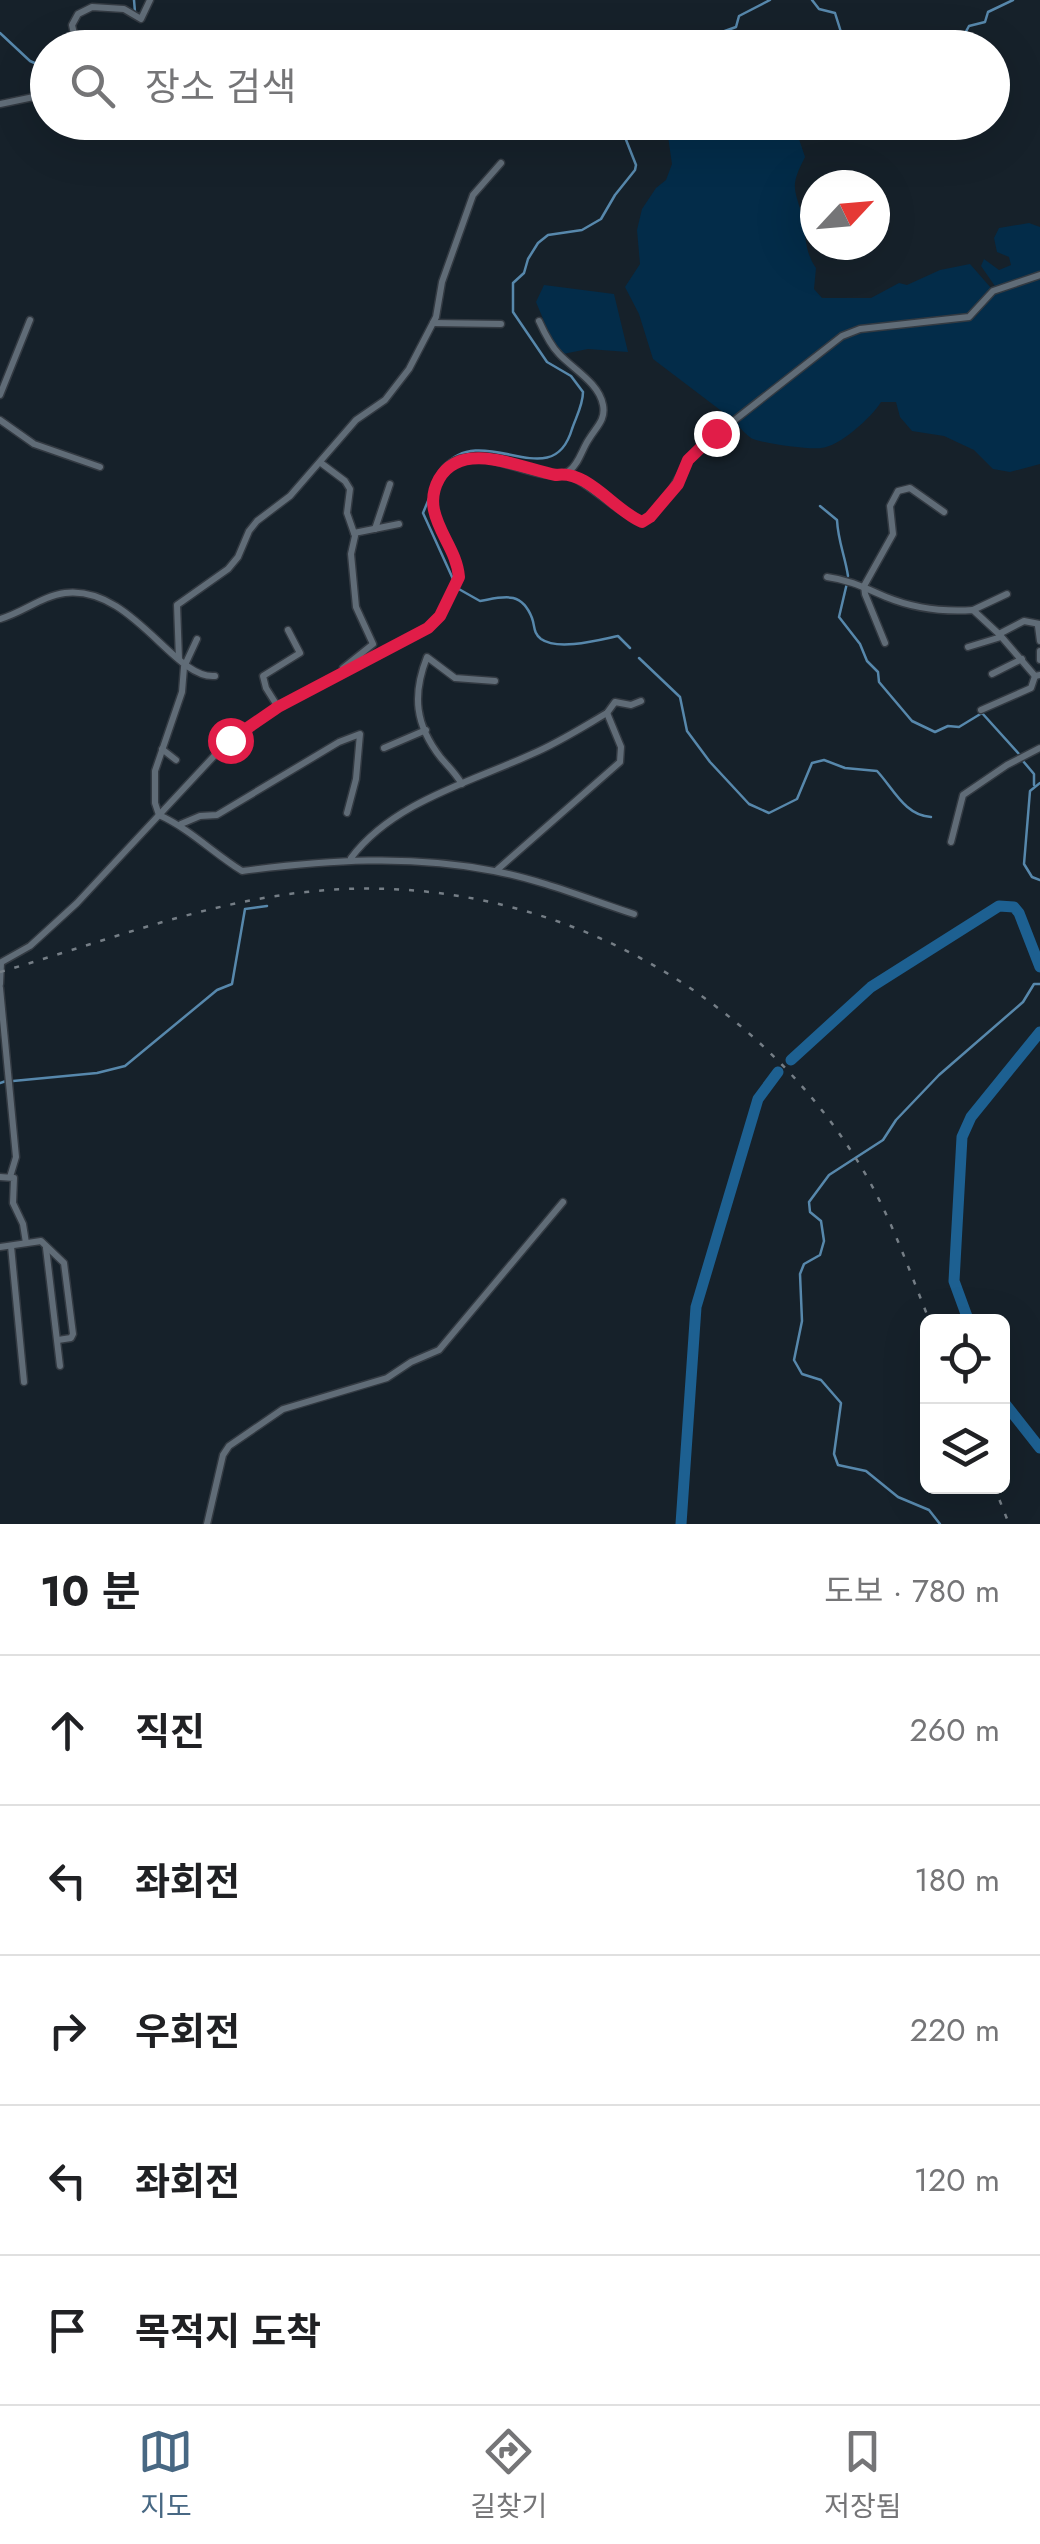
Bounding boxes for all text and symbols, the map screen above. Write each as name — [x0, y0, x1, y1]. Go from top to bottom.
search box — [30, 30, 1010, 140]
icon: search — [65, 58, 120, 113]
text: 장소 검색 — [145, 59, 296, 114]
north arrow — [800, 170, 890, 260]
route end — [694, 411, 740, 457]
route start — [208, 718, 254, 764]
map controls — [920, 1314, 1010, 1494]
button: locate — [920, 1314, 1010, 1404]
button: layers — [920, 1404, 1010, 1494]
text: 10 분 — [40, 1561, 140, 1622]
text: 도보 · 780 m — [824, 1568, 1000, 1614]
icon: ahead — [40, 1703, 95, 1758]
text: 직진 — [135, 1704, 205, 1759]
text: 260 m — [910, 1707, 1000, 1753]
icon: left — [40, 1853, 95, 1908]
text: 좌회전 — [135, 1854, 240, 1909]
text: 180 m — [914, 1857, 1000, 1903]
icon: right — [40, 2003, 95, 2058]
text: 우회전 — [135, 2004, 240, 2059]
text: 220 m — [910, 2007, 1000, 2053]
icon: left — [40, 2153, 95, 2208]
text: 좌회전 — [135, 2154, 240, 2209]
text: 120 m — [914, 2157, 1000, 2203]
icon: arrive — [40, 2303, 95, 2358]
text: 목적지 도착 — [135, 2304, 321, 2359]
tab: 지도 — [138, 2424, 193, 2527]
tab: 길찾기 — [470, 2424, 548, 2527]
tab: 저장됨 — [824, 2424, 902, 2527]

